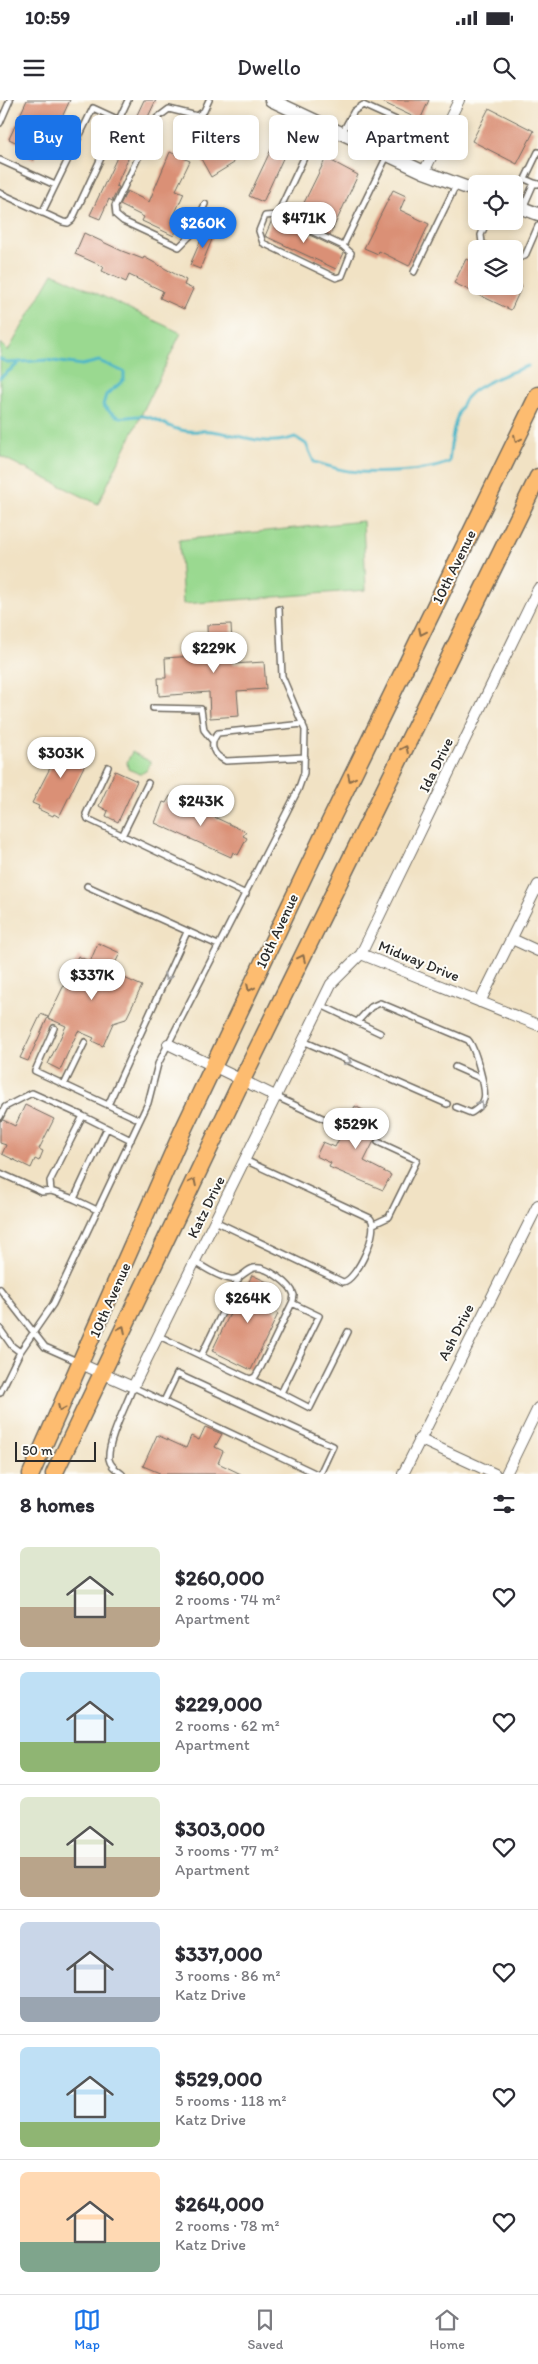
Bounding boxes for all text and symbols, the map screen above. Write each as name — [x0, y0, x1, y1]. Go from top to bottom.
text: 10:59 — [25, 6, 70, 29]
icon: menu — [20, 54, 48, 82]
text: Dwello — [237, 54, 301, 81]
icon: search — [490, 54, 518, 82]
chip: Buy — [15, 115, 81, 160]
chip: Rent — [91, 115, 163, 160]
chip: Filters — [173, 115, 259, 160]
chip: New — [269, 115, 338, 160]
chip: Apartment — [348, 115, 468, 160]
map controls — [468, 175, 523, 295]
button: locate — [468, 175, 523, 230]
pin: $471K — [269, 202, 339, 244]
pin: $260K — [168, 206, 238, 249]
text: $471K — [282, 208, 326, 227]
text: $260K — [180, 213, 226, 232]
button: layers — [468, 240, 523, 295]
one-way arrow — [512, 434, 523, 443]
street label: 10th Avenue — [428, 527, 480, 607]
one-way arrow — [418, 627, 428, 636]
pin: $229K — [179, 632, 249, 674]
text: $229K — [192, 638, 236, 657]
street label: Ida Drive — [415, 735, 457, 795]
pin: $303K — [26, 736, 96, 779]
text: $303K — [38, 743, 84, 762]
one-way arrow — [399, 745, 409, 754]
one-way arrow — [347, 773, 357, 782]
pin: $243K — [166, 784, 236, 827]
text: $243K — [178, 791, 224, 810]
street label: 10th Avenue — [252, 891, 302, 971]
street label: Midway Drive — [376, 937, 462, 985]
one-way arrow — [296, 954, 306, 963]
pin: $337K — [57, 958, 127, 1001]
text: $337K — [70, 965, 114, 984]
one-way arrow — [163, 972, 173, 981]
one-way arrow — [246, 983, 257, 992]
one-way arrow — [343, 1054, 352, 1065]
one-way arrow — [474, 1100, 483, 1110]
pin: $529K — [321, 1108, 391, 1150]
text: $529K — [334, 1114, 378, 1133]
street label: Katz Drive — [183, 1173, 229, 1241]
one-way arrow — [187, 1178, 197, 1187]
street label: 10th Avenue — [85, 1260, 135, 1340]
pin: $264K — [213, 1282, 283, 1324]
text: $264K — [226, 1288, 270, 1307]
street label: Ash Drive — [434, 1301, 478, 1363]
one-way arrow — [116, 1325, 126, 1334]
one-way arrow — [57, 1403, 68, 1412]
scale bar — [15, 1439, 96, 1462]
text: 50 m — [22, 1442, 53, 1459]
icon: filters — [490, 1490, 518, 1518]
text: 8 homes — [20, 1492, 95, 1517]
text: $260,000 — [175, 1565, 265, 1590]
icon: home — [60, 1567, 120, 1627]
icon: heart — [490, 1583, 518, 1611]
text: 2 rooms · 74 m² — [175, 1590, 280, 1609]
text: Apartment — [175, 1609, 250, 1628]
text: $229,000 — [175, 1691, 263, 1716]
icon: home — [60, 1692, 120, 1752]
icon: heart — [490, 1708, 518, 1736]
text: 2 rooms · 62 m² — [175, 1716, 280, 1735]
text: Apartment — [175, 1735, 250, 1754]
text: $303,000 — [175, 1816, 265, 1841]
icon: home — [60, 1817, 120, 1877]
icon: heart — [490, 1833, 518, 1861]
text: 3 rooms · 77 m² — [175, 1841, 279, 1860]
text: Apartment — [175, 1860, 250, 1879]
text: $337,000 — [175, 1941, 263, 1966]
icon: home — [60, 1942, 120, 2002]
icon: heart — [490, 1958, 518, 1986]
text: 3 rooms · 86 m² — [175, 1966, 280, 1985]
text: Katz Drive — [175, 1985, 246, 2004]
text: $529,000 — [175, 2066, 263, 2091]
icon: home — [60, 2067, 120, 2127]
icon: heart — [490, 2083, 518, 2111]
text: 5 rooms · 118 m² — [175, 2091, 286, 2110]
text: Katz Drive — [175, 2110, 246, 2129]
text: $264,000 — [175, 2191, 264, 2216]
icon: home — [60, 2192, 120, 2252]
icon: heart — [490, 2208, 518, 2236]
text: 2 rooms · 78 m² — [175, 2216, 280, 2235]
text: Katz Drive — [175, 2235, 246, 2254]
tab: Map — [73, 2306, 101, 2353]
tab: Saved — [247, 2306, 283, 2353]
tab: Home — [430, 2306, 465, 2353]

